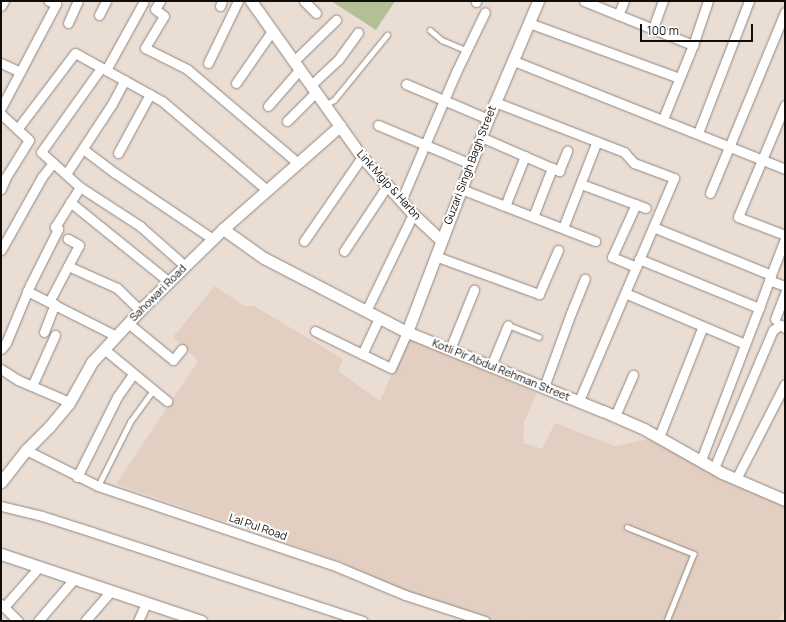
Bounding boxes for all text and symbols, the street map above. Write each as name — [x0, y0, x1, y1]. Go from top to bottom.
scale bar — [642, 16, 755, 42]
text: 100 m — [647, 22, 679, 39]
street label: Guzari Singh Bagh Street — [441, 104, 499, 226]
street label: Link Mglp & Harbn — [354, 147, 424, 223]
street label: Sahowari Road — [127, 262, 189, 324]
street label: Kotli Pir Abdul Rehman Street — [430, 336, 572, 404]
street label: Lal Pul Road — [227, 511, 289, 543]

